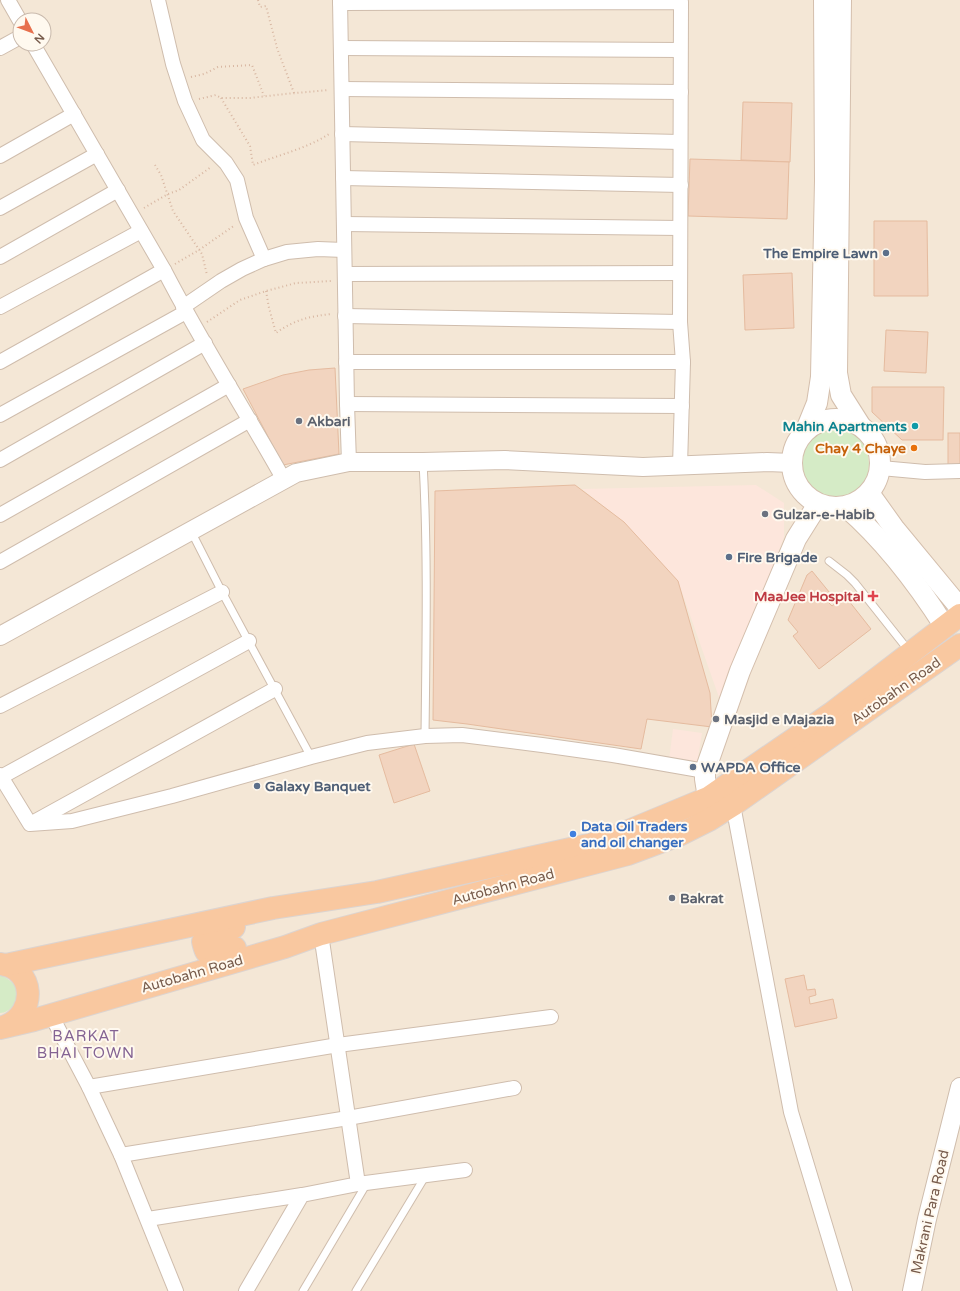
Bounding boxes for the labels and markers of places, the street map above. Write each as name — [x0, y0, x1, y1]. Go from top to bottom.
place label: The Empire Lawn — [762, 245, 878, 262]
marker: The Empire Lawn — [881, 248, 891, 258]
place label: Akbari — [307, 413, 351, 430]
marker: Akbari — [294, 416, 304, 426]
place label: Mahin Apartments — [782, 418, 907, 435]
marker: Mahin Apartments — [910, 421, 920, 431]
place label: Chay 4 Chaye — [815, 440, 906, 457]
marker: Chay 4 Chaye — [909, 443, 919, 453]
place label: Gulzar-e-Habib — [773, 506, 875, 523]
marker: Gulzar-e-Habib — [760, 509, 770, 519]
place label: Fire Brigade — [737, 549, 818, 566]
marker: Fire Brigade — [724, 552, 734, 562]
place label: MaaJee Hospital — [754, 588, 864, 605]
marker: MaaJee Hospital — [867, 590, 879, 602]
place label: Masjid e Majazia — [724, 711, 834, 728]
marker: Masjid e Majazia — [711, 714, 721, 724]
place label: WAPDA Office — [701, 759, 801, 776]
marker: WAPDA Office — [688, 762, 698, 772]
place label: Galaxy Banquet — [265, 778, 371, 795]
marker: Galaxy Banquet — [252, 781, 262, 791]
place label: Data Oil Traders and oil changer — [581, 818, 688, 851]
marker: Data Oil Traders and oil changer — [568, 829, 578, 839]
place label: Bakrat — [680, 890, 724, 907]
marker: Bakrat — [667, 893, 677, 903]

